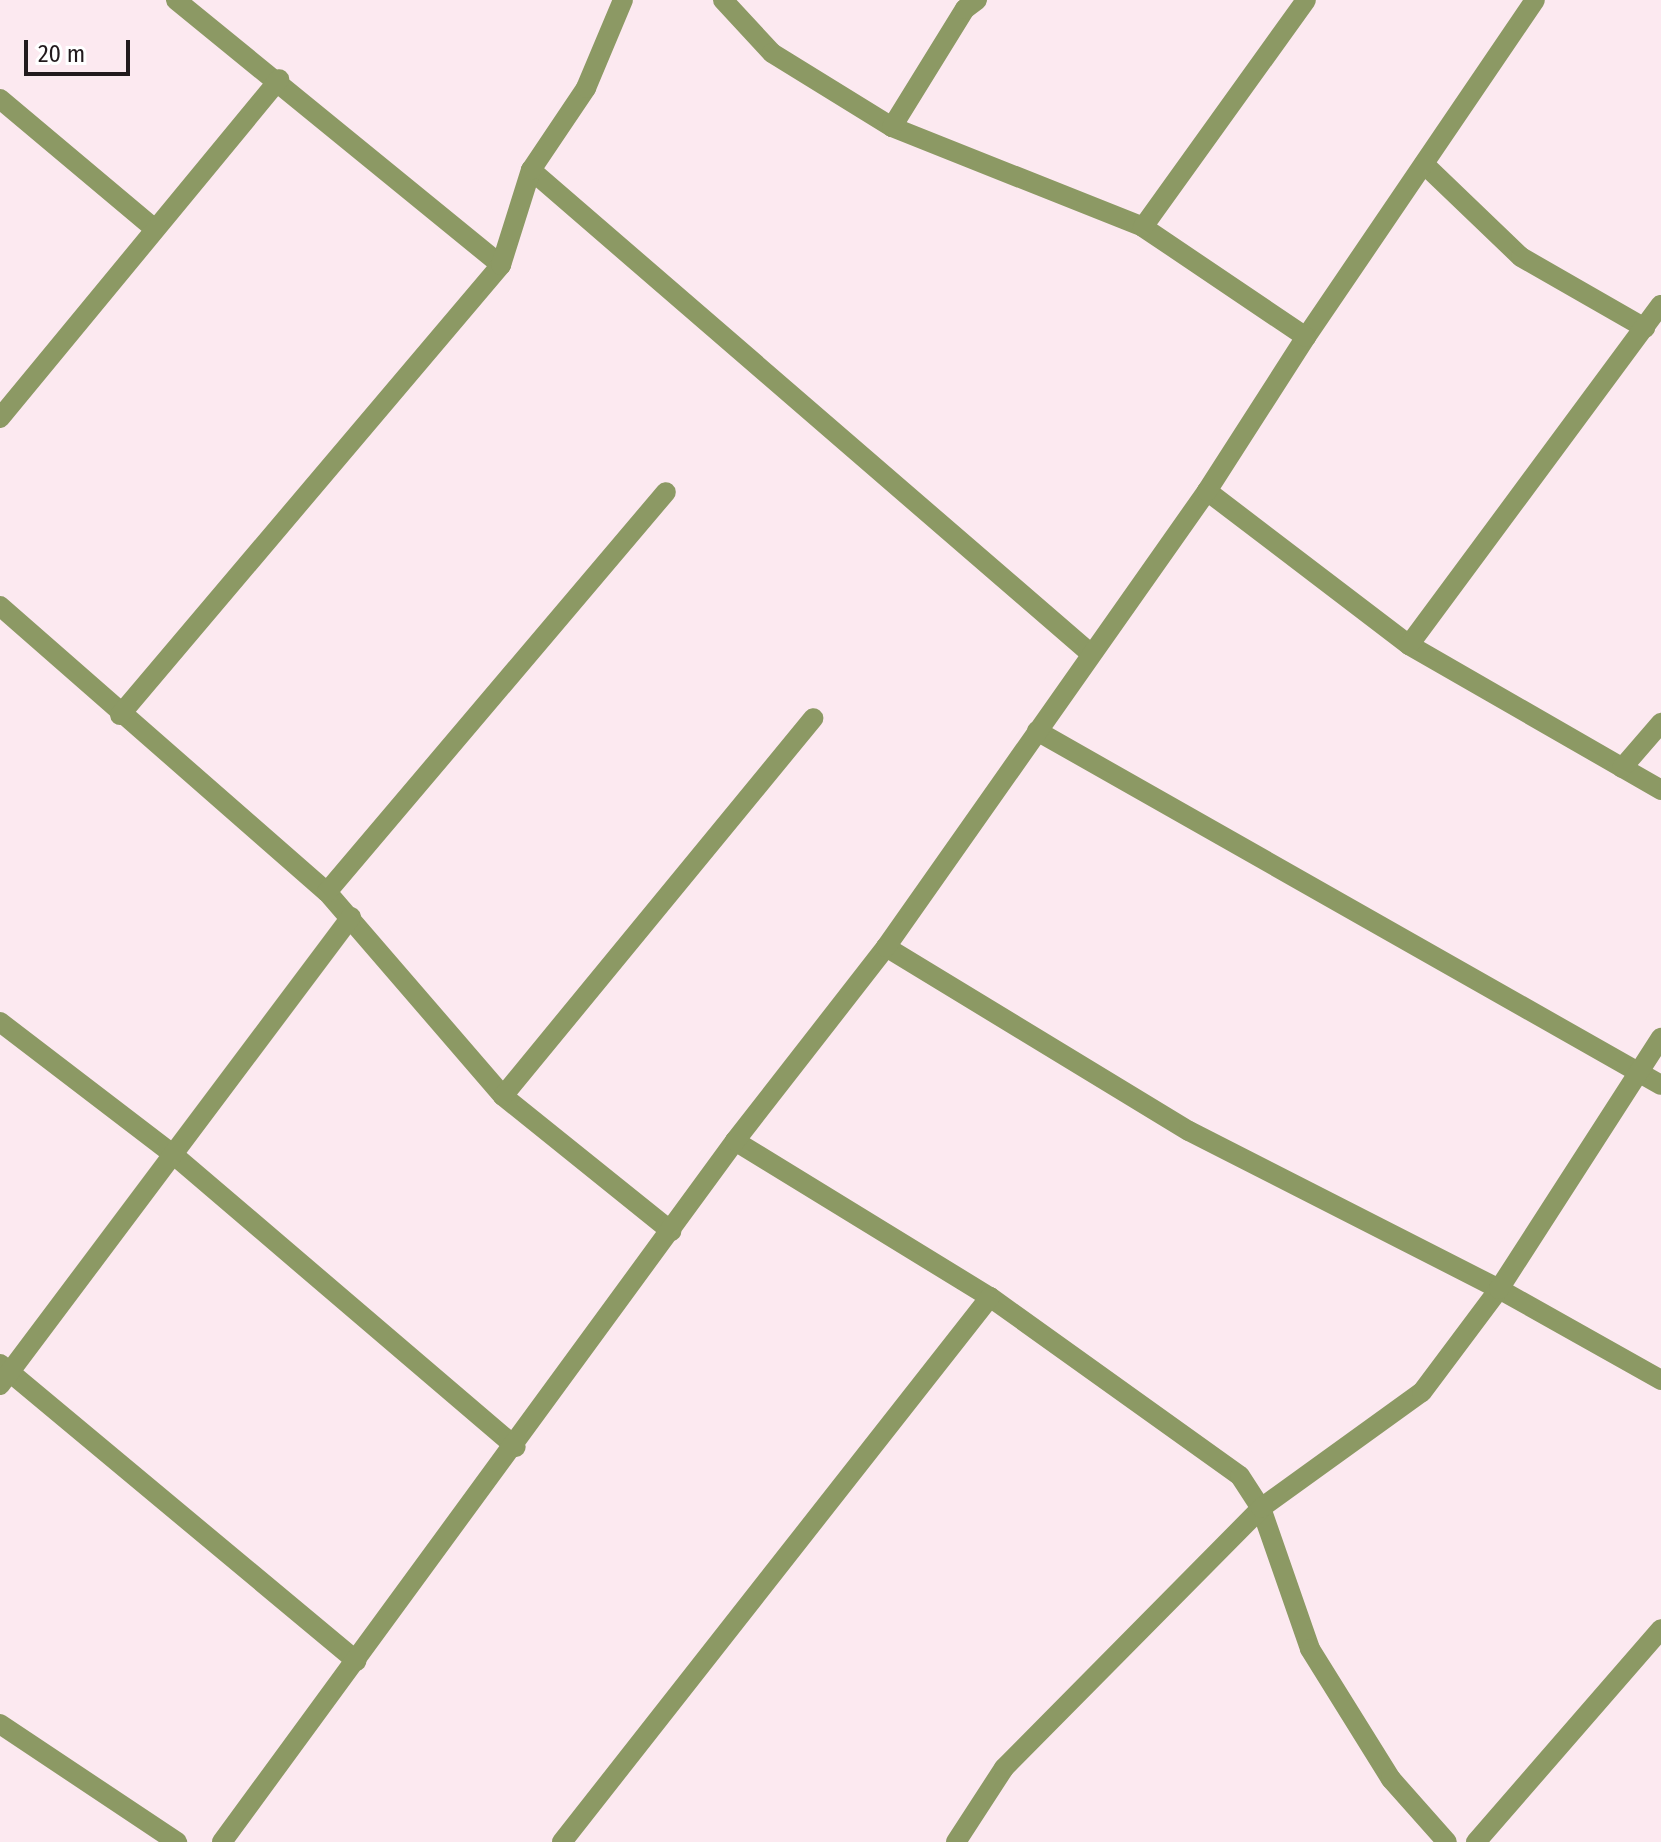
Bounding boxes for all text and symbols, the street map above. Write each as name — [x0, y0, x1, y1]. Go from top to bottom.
scale bar — [28, 24, 134, 74]
text: 20 m — [38, 40, 85, 68]

